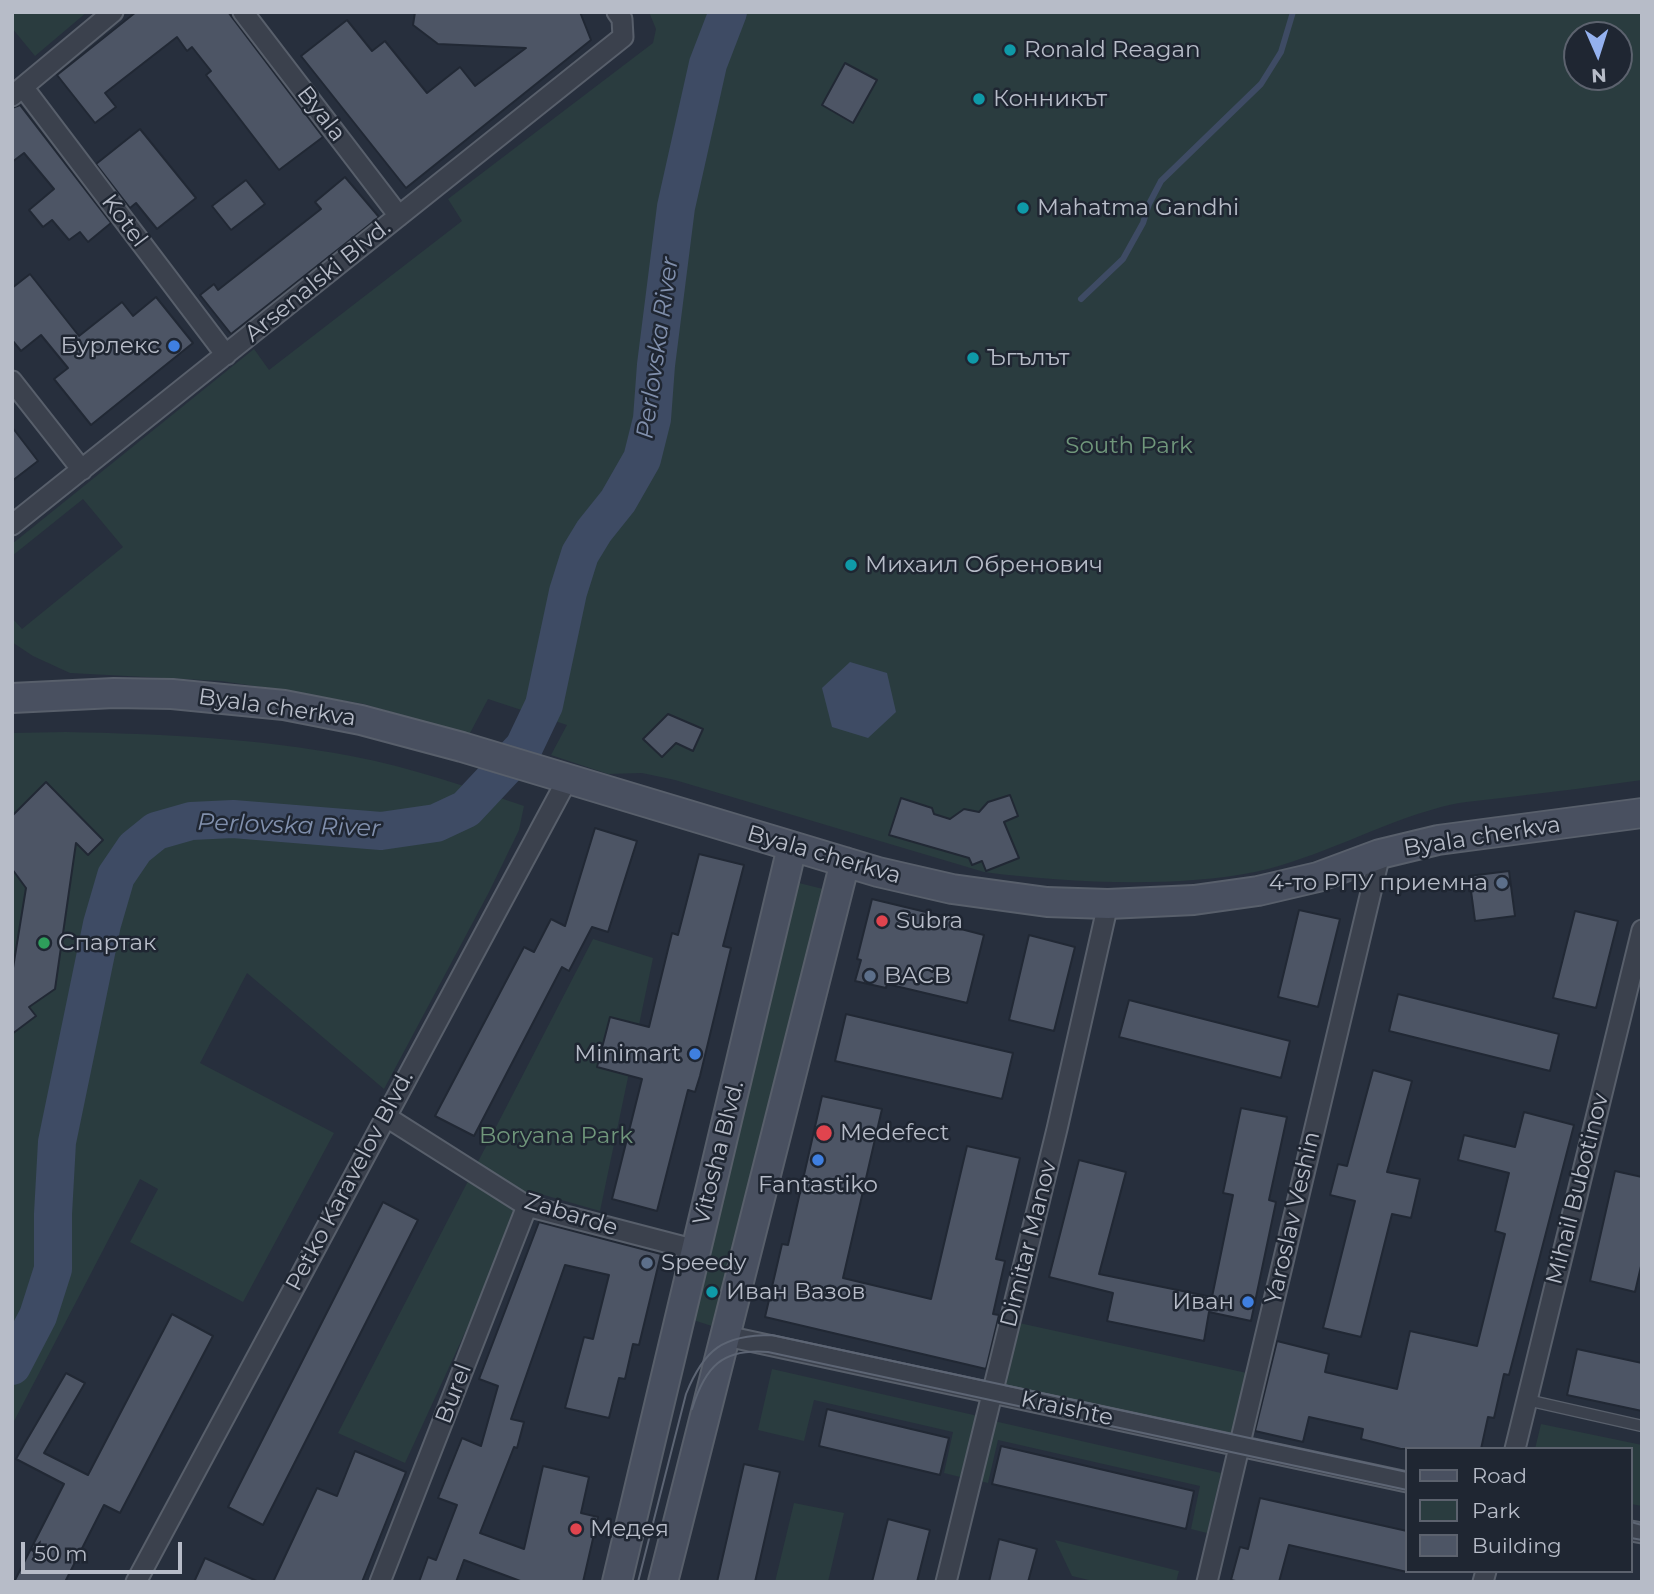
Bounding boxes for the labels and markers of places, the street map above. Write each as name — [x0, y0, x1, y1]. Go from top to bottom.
place label: Ronald Reagan — [1024, 36, 1201, 64]
marker: Ronald Reagan — [1002, 42, 1018, 58]
place label: Конникът — [993, 85, 1107, 113]
marker: Конникът — [971, 91, 987, 107]
place label: Mahatma Gandhi — [1037, 194, 1239, 222]
marker: Mahatma Gandhi — [1015, 200, 1031, 216]
place label: Бурлекс — [60, 332, 160, 360]
marker: Бурлекс — [166, 338, 182, 354]
place label: Ъгълът — [987, 344, 1069, 372]
marker: Ъгълът — [965, 350, 981, 366]
place label: Михаил Обренович — [865, 551, 1103, 579]
marker: Михаил Обренович — [843, 557, 859, 573]
place label: 4-то РПУ приемна — [1269, 869, 1488, 897]
marker: 4-то РПУ приемна — [1494, 875, 1510, 891]
place label: Subra — [896, 907, 963, 935]
marker: Subra — [874, 913, 890, 929]
place label: Спартак — [58, 929, 156, 957]
marker: Спартак — [36, 935, 52, 951]
place label: BACB — [884, 962, 951, 990]
marker: BACB — [862, 968, 878, 984]
place label: Minimart — [574, 1040, 681, 1068]
marker: Minimart — [687, 1046, 703, 1062]
place label: Medefect — [840, 1119, 949, 1147]
marker: Medefect — [814, 1123, 834, 1143]
marker: Fantastiko — [810, 1152, 826, 1168]
place label: Fantastiko — [758, 1171, 878, 1199]
place label: Speedy — [661, 1249, 746, 1277]
marker: Speedy — [639, 1255, 655, 1271]
place label: Иван Вазов — [726, 1278, 865, 1306]
marker: Иван Вазов — [704, 1284, 720, 1300]
place label: Иван — [1172, 1288, 1234, 1316]
marker: Иван — [1240, 1294, 1256, 1310]
place label: Медея — [590, 1515, 669, 1543]
marker: Медея — [568, 1521, 584, 1537]

